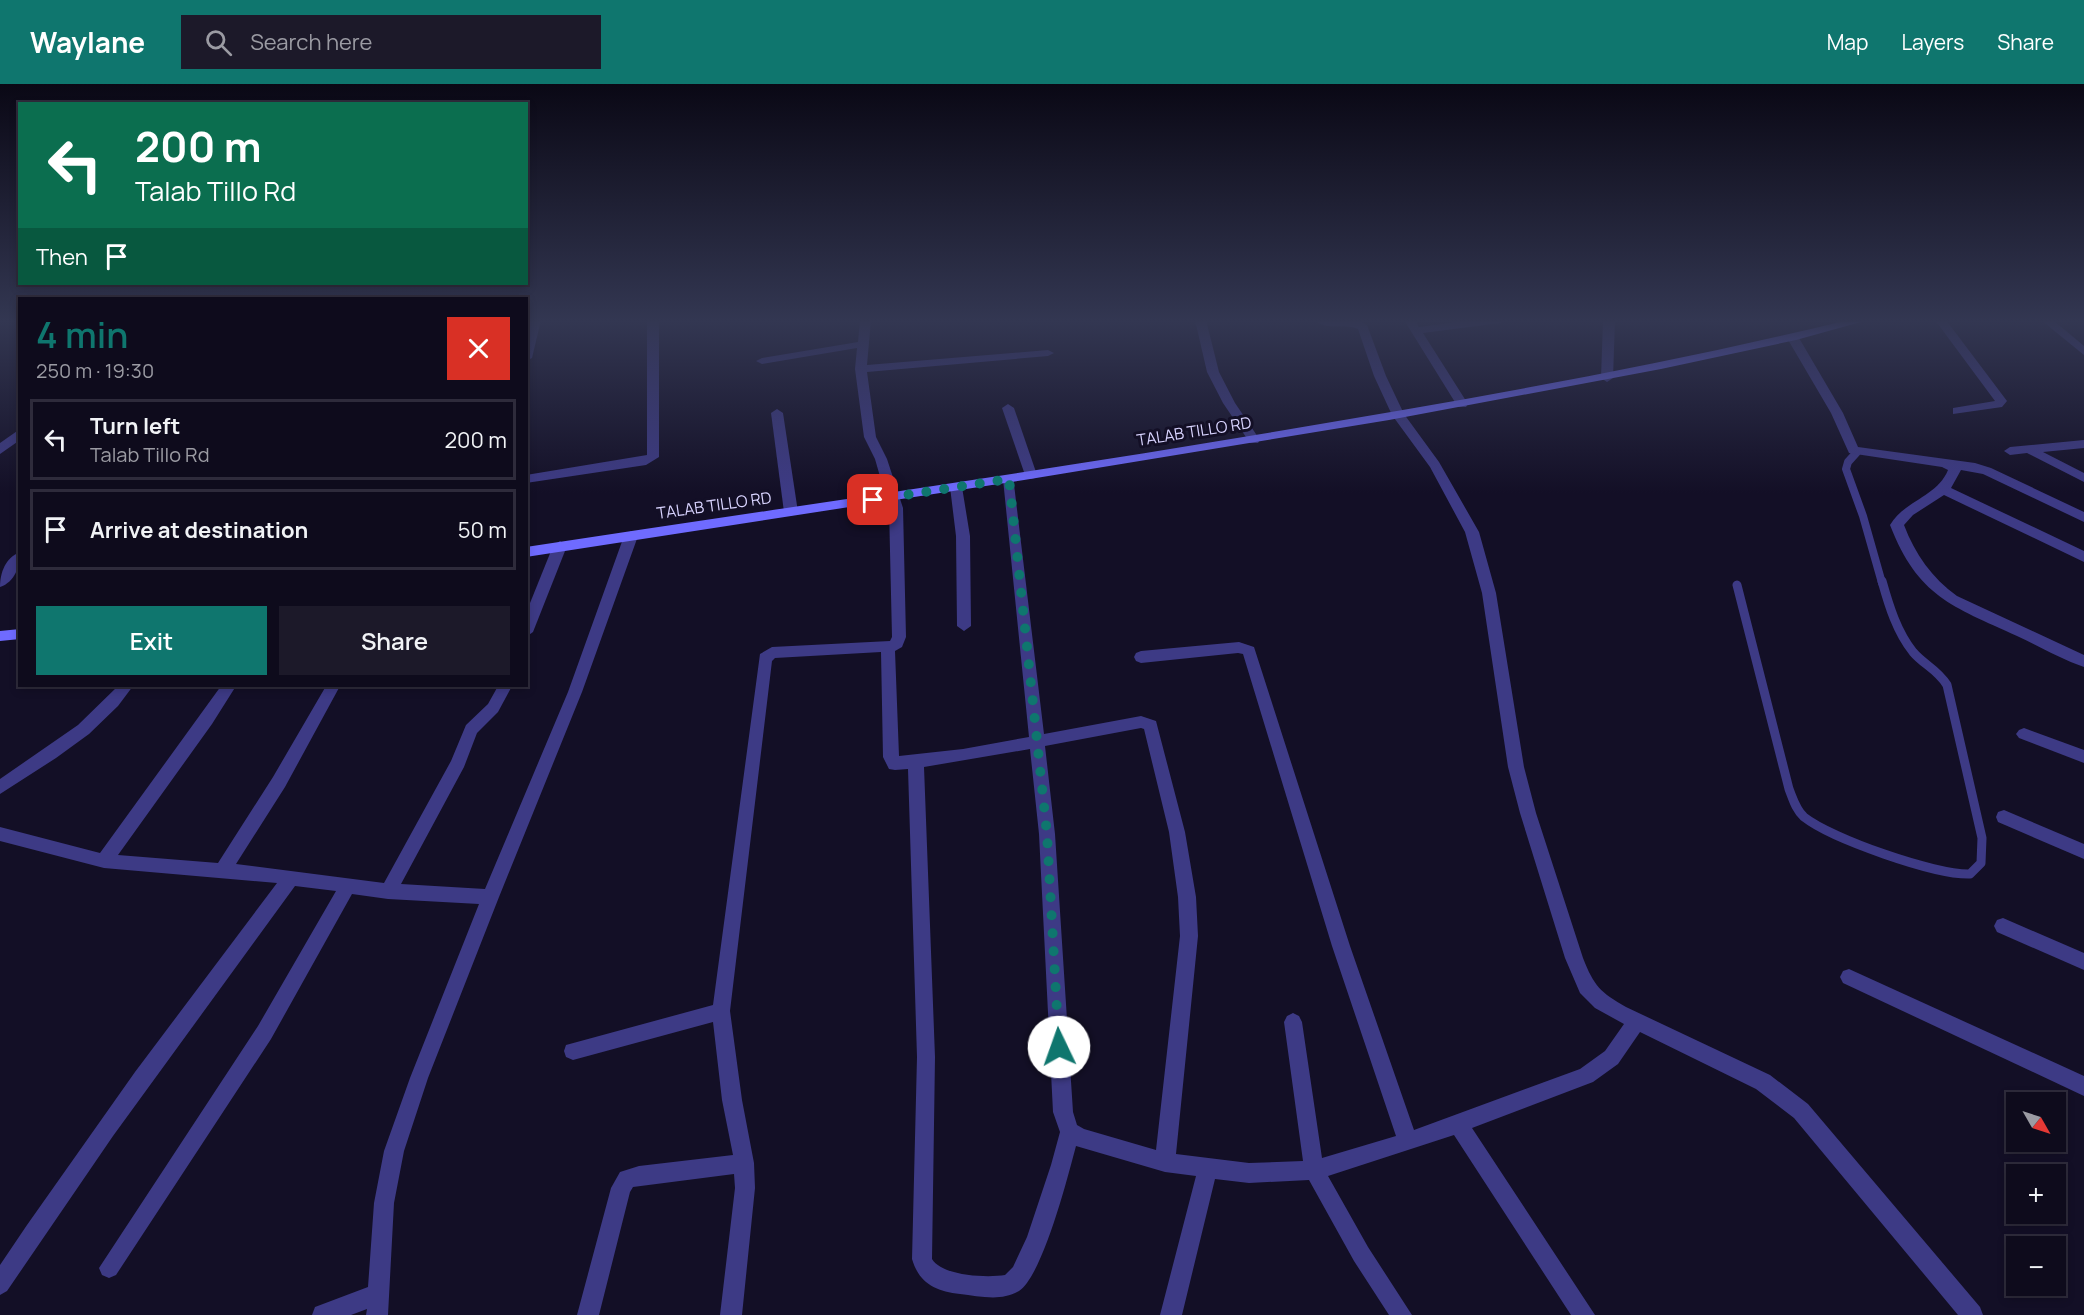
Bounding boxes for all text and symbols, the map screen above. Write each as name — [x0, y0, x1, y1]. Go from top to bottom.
search box — [181, 15, 601, 69]
text: Waylane — [30, 23, 145, 61]
icon: search — [202, 26, 235, 59]
text: Search here — [250, 27, 372, 57]
text: Map — [1827, 28, 1868, 56]
text: Layers — [1901, 28, 1964, 56]
text: Share — [1997, 28, 2054, 56]
text: 200 m — [135, 117, 261, 175]
icon: left — [36, 126, 114, 204]
text: Talab Tillo Rd — [135, 172, 296, 209]
icon: arrive — [100, 240, 133, 273]
text: Then — [36, 242, 88, 272]
text: 4 min — [36, 310, 128, 359]
button: close — [447, 317, 510, 380]
text: 250 m · 19:30 — [36, 357, 154, 384]
text: Turn left — [90, 411, 180, 441]
street label: TALAB TILLO RD — [1135, 411, 1253, 451]
icon: left — [39, 423, 72, 456]
text: 200 m — [445, 425, 507, 455]
text: Talab Tillo Rd — [90, 441, 210, 468]
pin — [847, 474, 898, 525]
icon: arrive — [856, 483, 889, 516]
street label: TALAB TILLO RD — [655, 486, 773, 524]
icon: arrive — [39, 513, 72, 546]
text: Arrive at destination — [90, 515, 308, 545]
text: 50 m — [458, 515, 507, 545]
button: Exit — [36, 606, 267, 675]
button: Share — [279, 606, 510, 675]
position arrow — [1027, 1015, 1091, 1079]
north arrow — [2006, 1092, 2066, 1152]
map controls — [2006, 1092, 2066, 1296]
button: + — [2006, 1164, 2066, 1224]
button: − — [2006, 1236, 2066, 1296]

